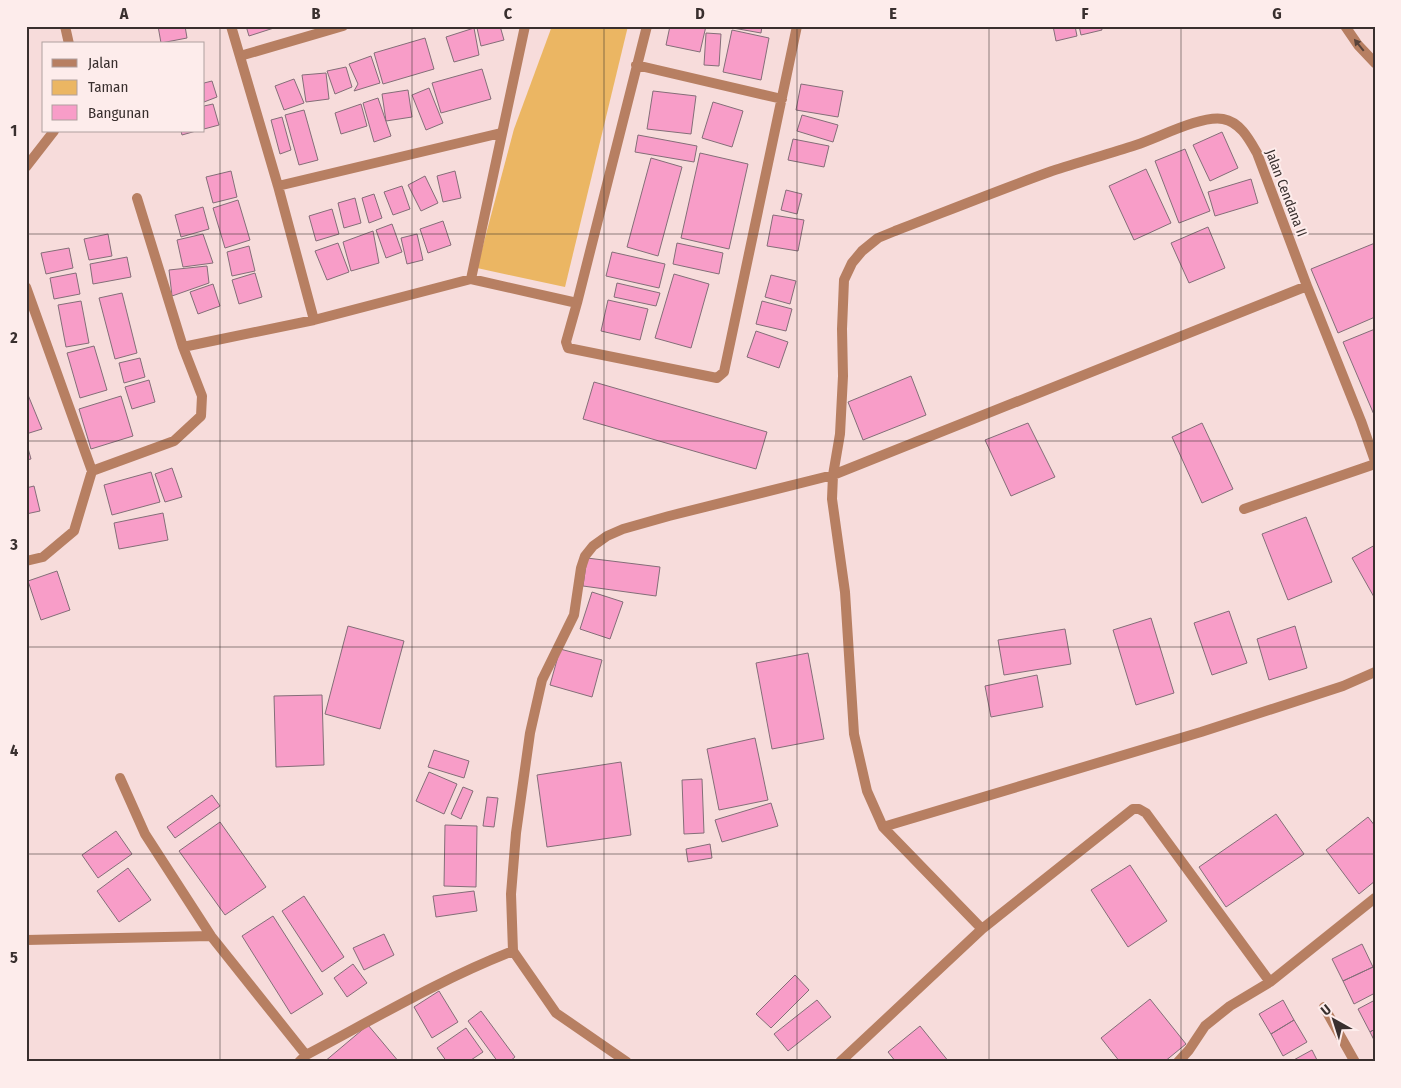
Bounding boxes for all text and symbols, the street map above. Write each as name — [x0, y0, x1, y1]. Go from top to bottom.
text: A — [119, 4, 129, 23]
text: B — [312, 4, 321, 23]
text: C — [504, 4, 513, 23]
text: D — [695, 4, 705, 23]
text: E — [889, 4, 897, 23]
text: F — [1081, 4, 1089, 23]
text: G — [1272, 4, 1282, 23]
one-way arrow — [1354, 39, 1365, 52]
legend — [42, 42, 205, 132]
text: Jalan — [88, 54, 118, 72]
text: Taman — [88, 78, 128, 96]
text: Bangunan — [88, 104, 149, 122]
text: 1 — [11, 121, 17, 140]
street label: Jalan Cendana II — [1262, 147, 1310, 239]
text: 2 — [9, 328, 18, 347]
text: 3 — [9, 535, 18, 554]
text: 4 — [10, 741, 18, 760]
text: 5 — [10, 948, 18, 967]
north arrow — [1308, 996, 1358, 1046]
text: U — [1318, 1001, 1335, 1019]

